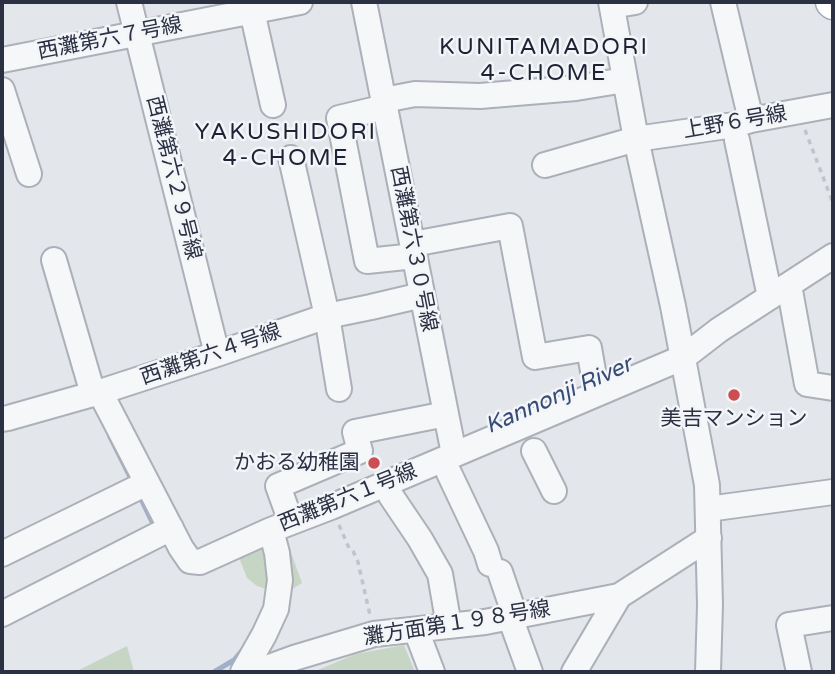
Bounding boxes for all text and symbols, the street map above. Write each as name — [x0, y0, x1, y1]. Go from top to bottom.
street label: 西灘第六７号線 — [35, 13, 185, 65]
district label: KUNITAMADORI 4-CHOME — [441, 34, 647, 88]
street label: 西灘第六２９号線 — [140, 93, 206, 263]
street label: 上野６号線 — [681, 101, 789, 145]
district label: YAKUSHIDORI 4-CHOME — [196, 119, 376, 173]
street label: 西灘第六３０号線 — [385, 164, 441, 334]
street label: 西灘第六４号線 — [137, 319, 285, 391]
water label: Kannonji River — [481, 351, 637, 441]
marker: 美吉マンション — [726, 387, 742, 403]
place label: 美吉マンション — [661, 406, 807, 432]
place label: かおる幼稚園 — [234, 450, 360, 476]
marker: かおる幼稚園 — [366, 455, 382, 471]
street label: 西灘第六１号線 — [275, 459, 421, 537]
street label: 灘方面第１９８号線 — [362, 597, 552, 651]

